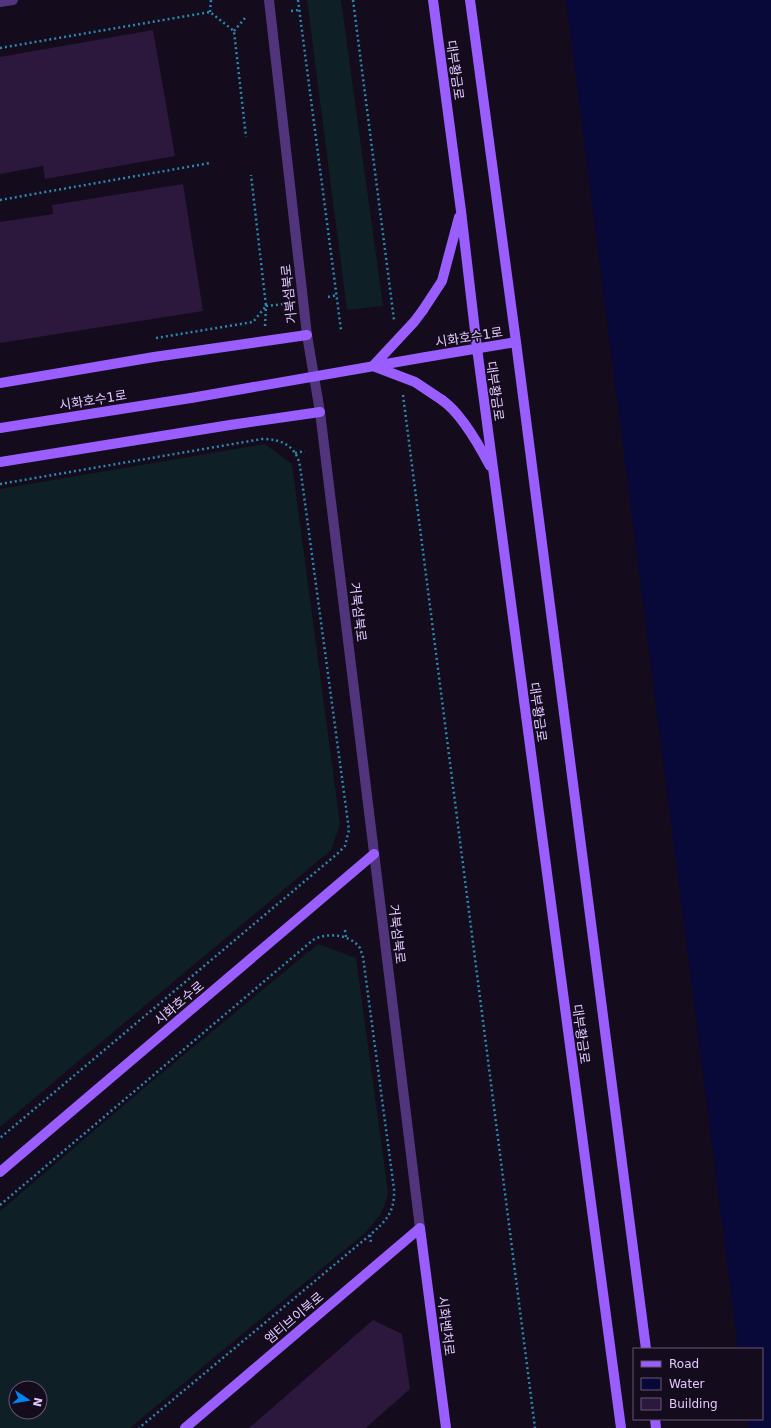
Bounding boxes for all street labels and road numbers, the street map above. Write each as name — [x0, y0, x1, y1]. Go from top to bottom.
street label: 대부황금로 — [443, 39, 467, 101]
street label: 거북섬북로 — [278, 263, 300, 325]
street label: 시화호수1로 — [434, 324, 504, 350]
street label: 대부황금로 — [483, 360, 507, 422]
street label: 시화호수1로 — [58, 387, 128, 413]
street label: 거북섬북로 — [347, 581, 369, 643]
street label: 대부황금로 — [526, 681, 550, 743]
street label: 거북섬북로 — [386, 903, 408, 965]
street label: 시화호수로 — [151, 978, 207, 1028]
street label: 대부황금로 — [569, 1003, 593, 1065]
street label: 엠티브이북로 — [262, 1289, 326, 1347]
street label: 시화벤처로 — [435, 1295, 457, 1357]

